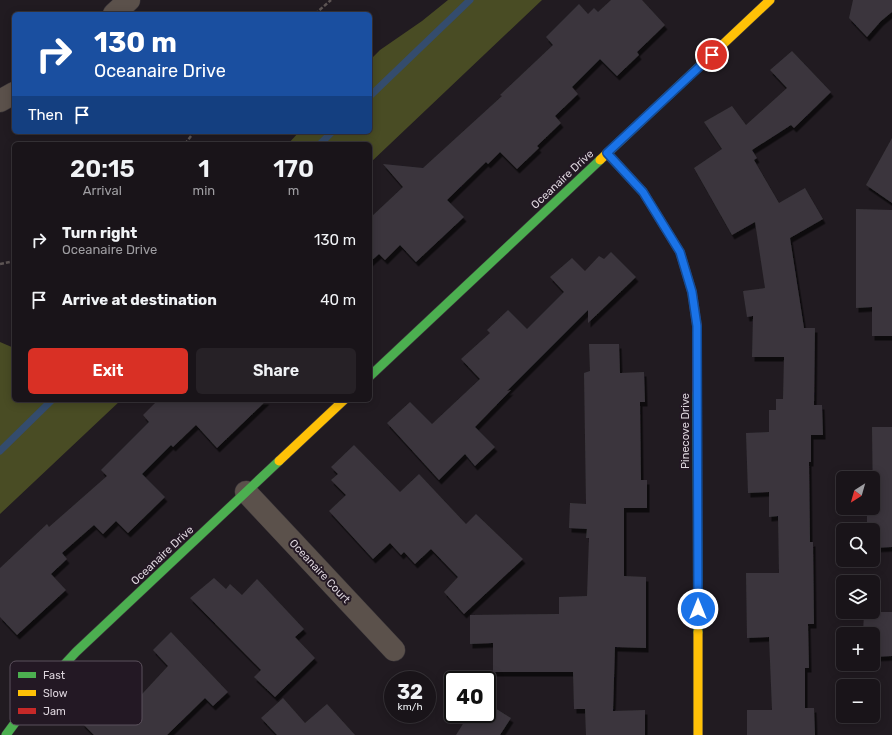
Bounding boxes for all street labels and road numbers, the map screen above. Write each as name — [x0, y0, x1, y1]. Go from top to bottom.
street label: Oceanaire Drive — [528, 147, 596, 212]
street label: Pinecove Drive — [679, 393, 692, 469]
street label: Oceanaire Drive — [128, 523, 196, 588]
street label: Oceanaire Court — [287, 537, 353, 607]

